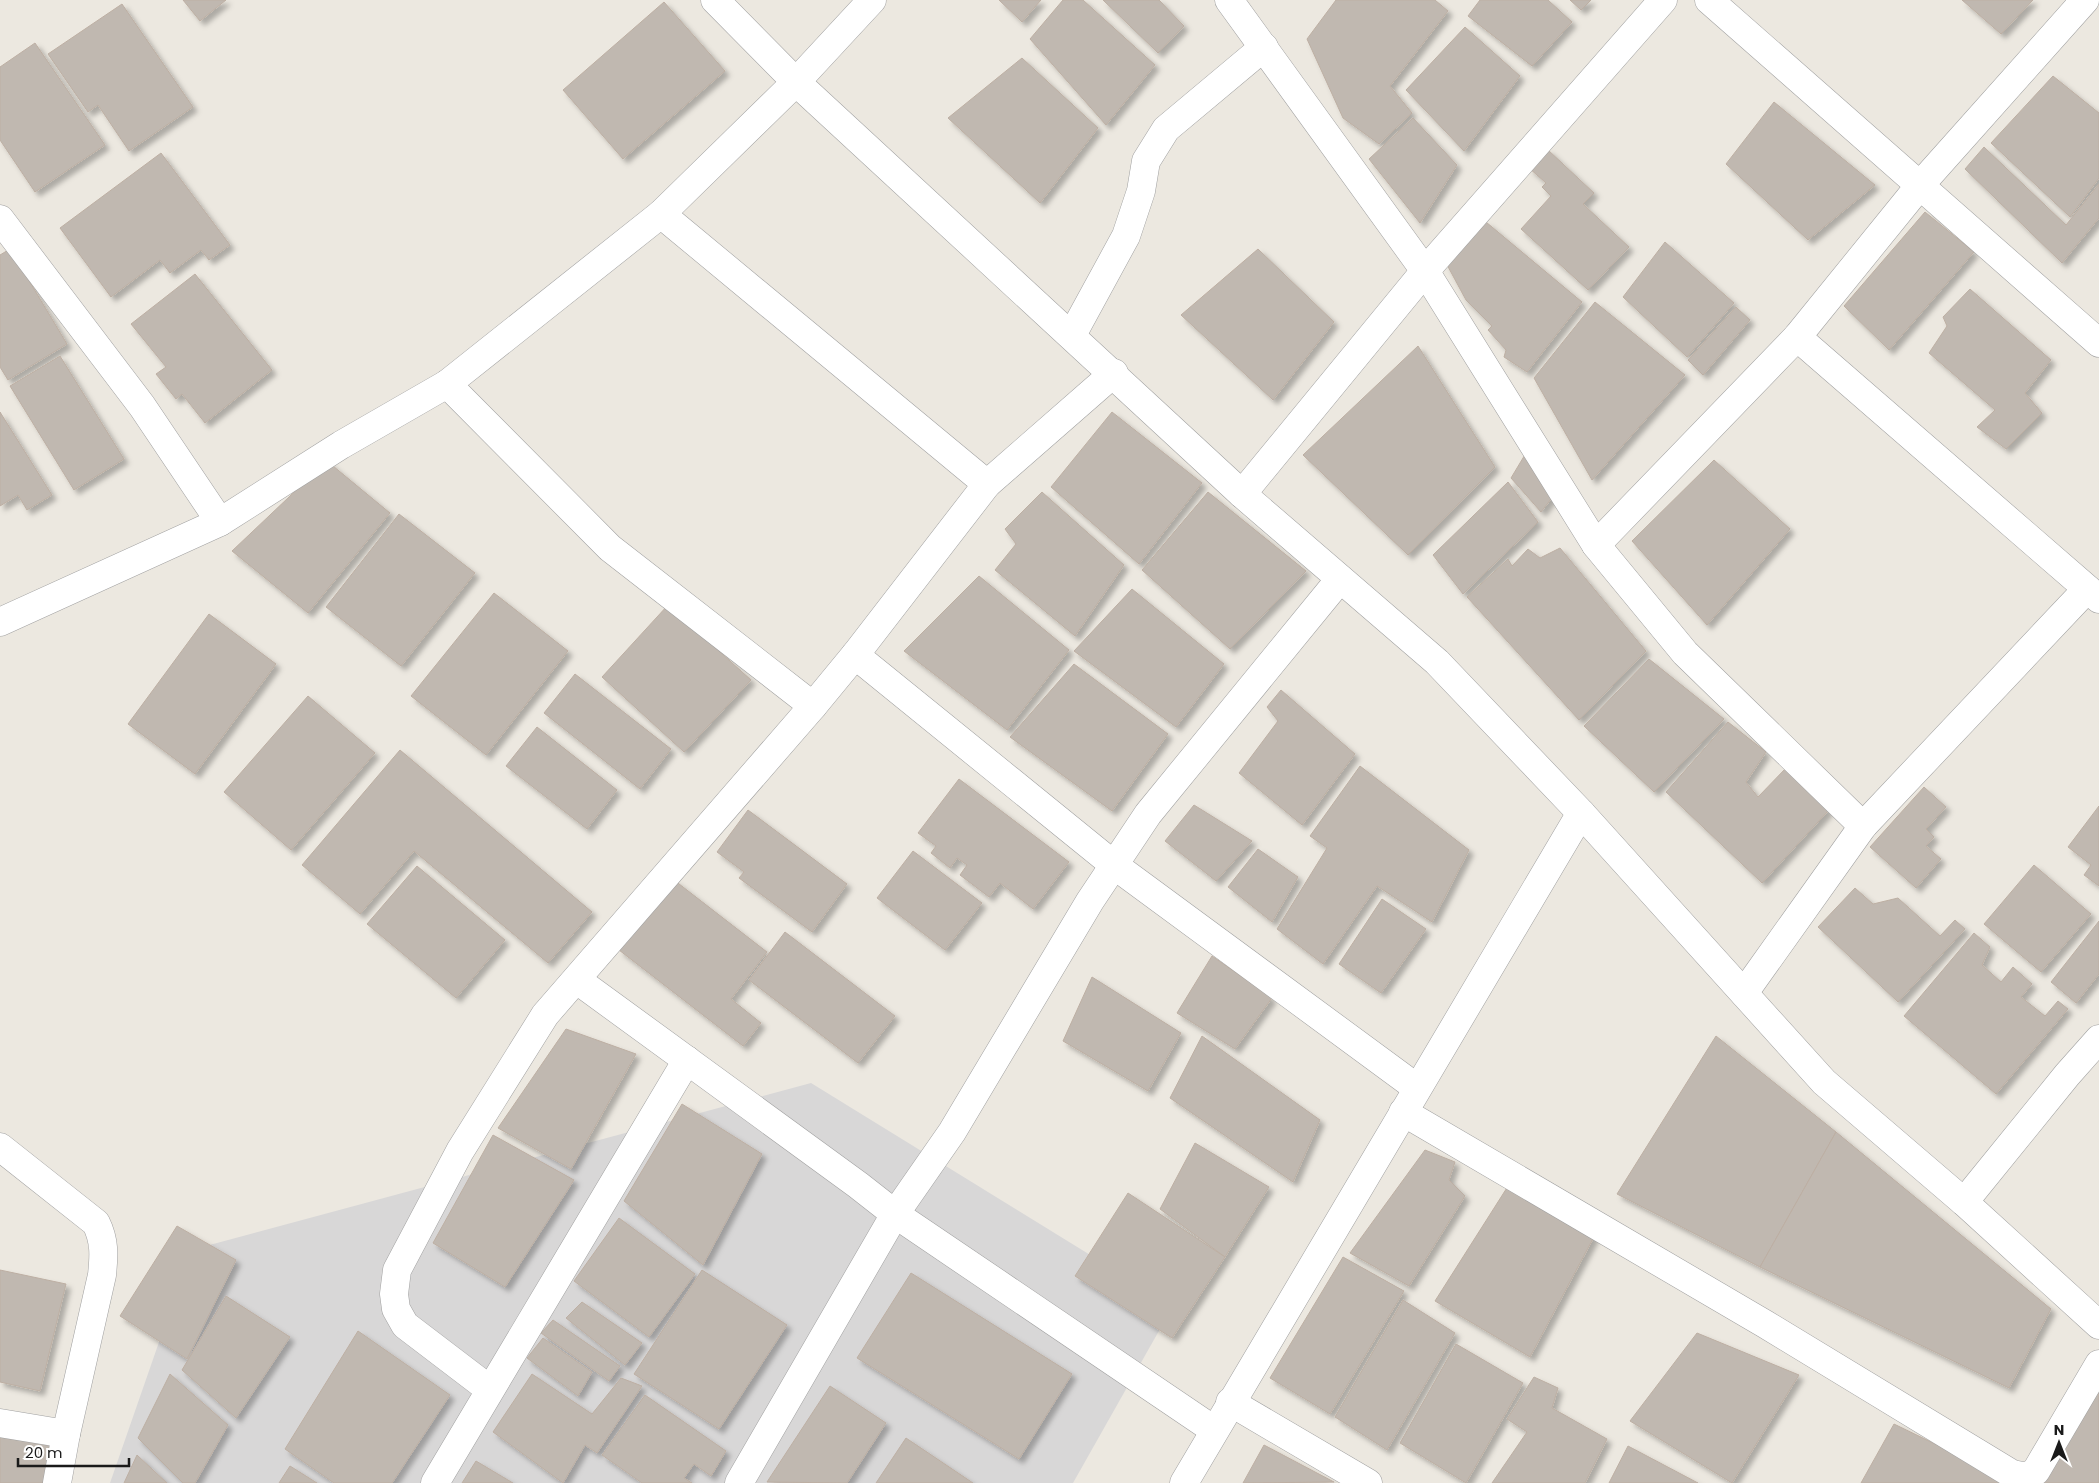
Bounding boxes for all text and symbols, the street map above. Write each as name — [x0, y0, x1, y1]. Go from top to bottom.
north arrow — [2034, 1418, 2084, 1468]
text: N — [2054, 1420, 2064, 1440]
scale bar — [18, 1436, 129, 1468]
text: 20 m — [25, 1442, 63, 1463]

